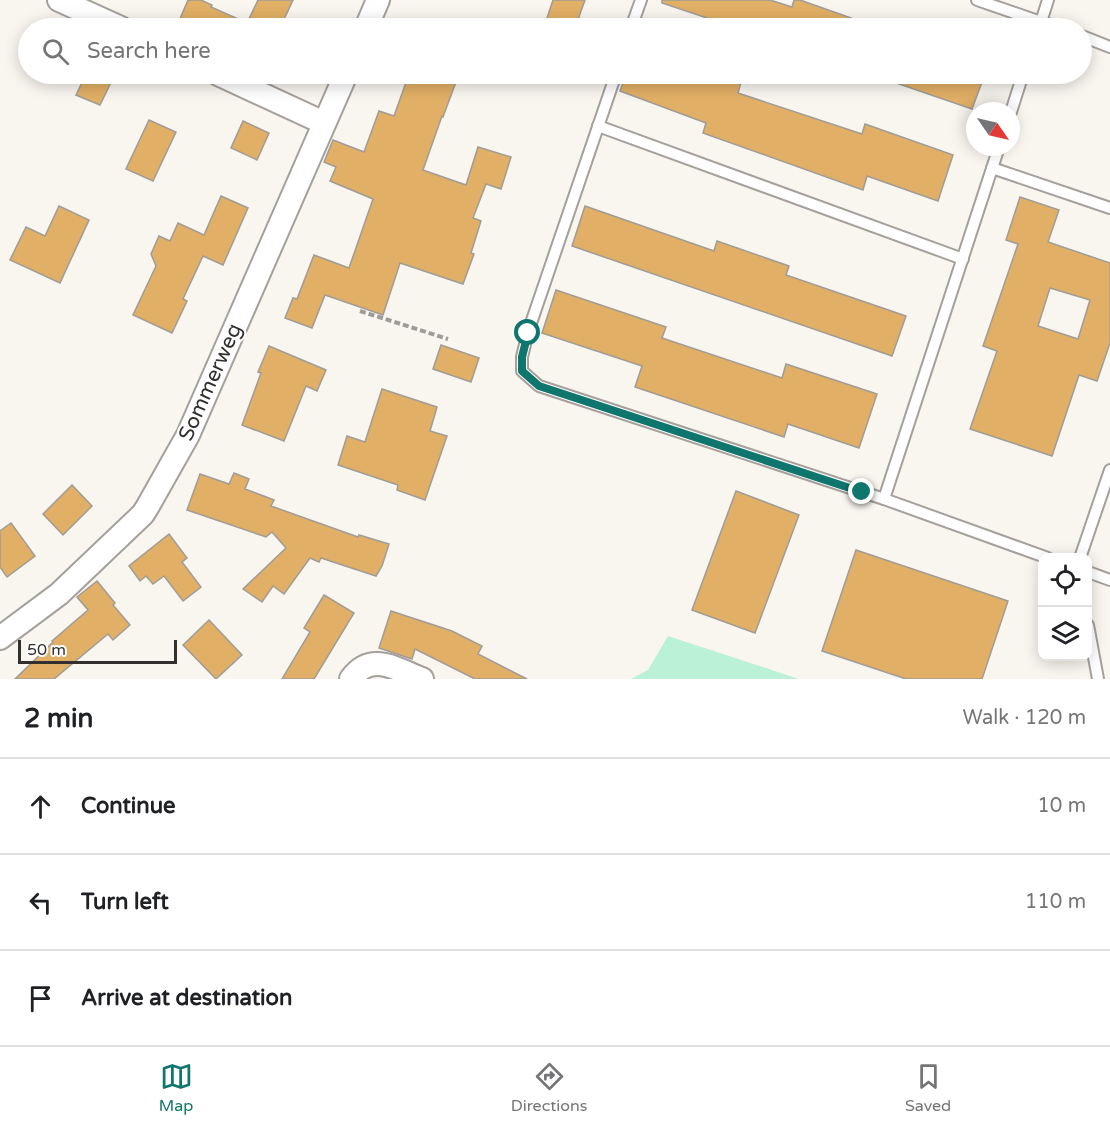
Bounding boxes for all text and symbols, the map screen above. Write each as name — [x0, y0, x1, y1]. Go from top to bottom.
search box — [18, 18, 1092, 84]
icon: search — [39, 35, 72, 68]
text: Search here — [87, 38, 211, 64]
north arrow — [966, 102, 1020, 156]
route start — [514, 319, 540, 345]
street label: Sommerweg — [173, 320, 247, 445]
route end — [848, 478, 874, 504]
map controls — [1038, 553, 1092, 661]
button: locate — [1038, 553, 1092, 607]
button: layers — [1038, 607, 1092, 661]
scale bar — [18, 637, 177, 664]
text: 50 m — [27, 640, 66, 660]
text: 2 min — [24, 703, 93, 734]
text: Walk · 120 m — [963, 706, 1086, 730]
icon: ahead — [24, 790, 57, 823]
text: Continue — [81, 793, 176, 819]
text: 10 m — [1037, 794, 1086, 818]
icon: left — [24, 886, 57, 919]
text: Turn left — [81, 889, 169, 915]
text: 110 m — [1025, 890, 1086, 914]
icon: arrive — [24, 982, 57, 1015]
text: Arrive at destination — [81, 985, 292, 1011]
tab: Map — [159, 1060, 193, 1116]
tab: Directions — [511, 1060, 587, 1116]
tab: Saved — [905, 1060, 951, 1116]

